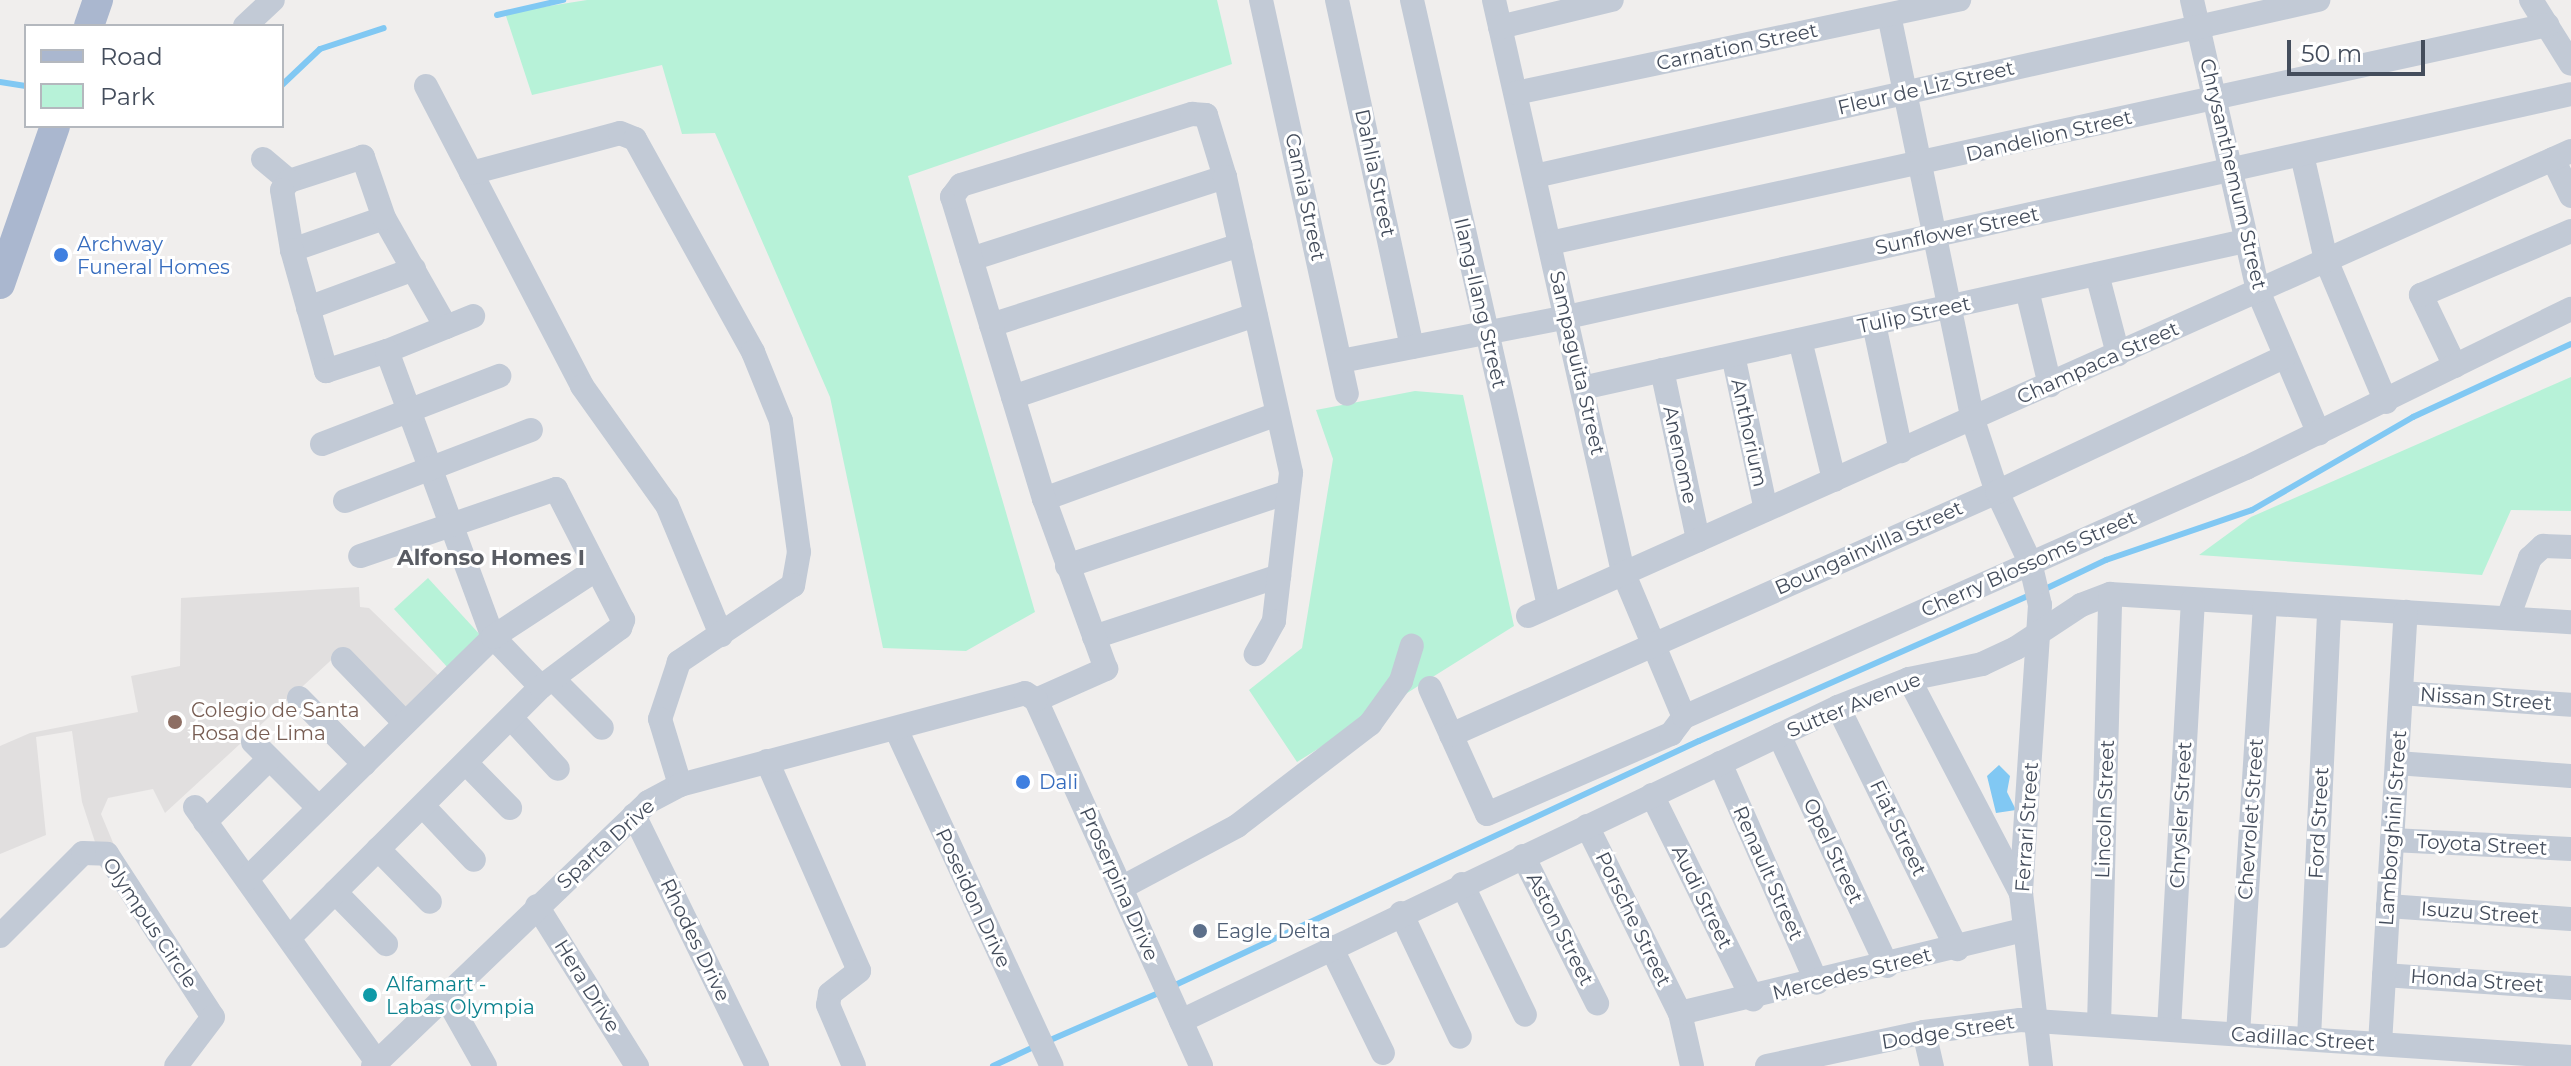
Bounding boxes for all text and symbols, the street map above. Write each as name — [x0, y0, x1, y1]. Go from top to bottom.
street label: Carnation Street — [1654, 18, 1820, 76]
legend — [24, 24, 284, 128]
scale bar — [2291, 24, 2429, 74]
text: 50 m — [2301, 39, 2362, 68]
text: Road — [100, 42, 163, 71]
street label: Fleur de Liz Street — [1835, 56, 2017, 120]
street label: Chrysanthemum Street — [2195, 56, 2271, 292]
text: Park — [100, 82, 155, 111]
street label: Dandelion Street — [1963, 105, 2135, 167]
street label: Dahlia Street — [1350, 107, 1400, 239]
street label: Camia Street — [1280, 131, 1330, 263]
street label: Sunflower Street — [1873, 202, 2041, 260]
street label: Ilang-Ilang Street — [1449, 215, 1511, 391]
place label: Archway Funeral Homes — [77, 232, 230, 279]
marker: Archway Funeral Homes — [52, 246, 70, 264]
street label: Sampaguita Street — [1544, 269, 1610, 457]
street label: Tulip Street — [1855, 291, 1973, 339]
street label: Champaca Street — [2013, 316, 2183, 410]
street label: Anthorium — [1726, 377, 1772, 489]
street label: Anenome — [1658, 404, 1702, 506]
street label: Boungainvilla Street — [1771, 496, 1967, 600]
street label: Cherry Blossoms Street — [1918, 506, 2140, 622]
district label: Alfonso Homes I — [397, 545, 585, 571]
street label: Sutter Avenue — [1784, 667, 1924, 743]
street label: Nissan Street — [2419, 682, 2553, 716]
place label: Colegio de Santa Rosa de Lima — [191, 698, 360, 745]
marker: Colegio de Santa Rosa de Lima — [166, 713, 184, 731]
street label: Lamborghini Street — [2374, 729, 2412, 927]
street label: Chevrolet Street — [2233, 737, 2269, 901]
street label: Lincoln Street — [2091, 739, 2119, 879]
street label: Chrysler Street — [2165, 741, 2197, 889]
street label: Ferrari Street — [2010, 761, 2044, 893]
street label: Ford Street — [2304, 767, 2334, 879]
place label: Dali — [1039, 770, 1078, 794]
marker: Dali — [1014, 773, 1032, 791]
street label: Fiat Street — [1864, 776, 1932, 880]
street label: Sparta Drive — [552, 794, 660, 894]
street label: Opel Street — [1798, 794, 1868, 908]
street label: Renault Street — [1728, 802, 1808, 944]
street label: Proserpina Drive — [1074, 803, 1164, 965]
street label: Poseidon Drive — [930, 824, 1016, 972]
street label: Toyota Street — [2416, 830, 2548, 860]
street label: Audi Street — [1667, 841, 1737, 953]
street label: Porsche Street — [1590, 848, 1676, 990]
street label: Olympus Circle — [98, 853, 202, 993]
street label: Aston Street — [1521, 869, 1599, 989]
street label: Rhodes Drive — [655, 875, 735, 1005]
street label: Isuzu Street — [2420, 897, 2540, 929]
place label: Eagle Delta — [1216, 919, 1331, 943]
marker: Eagle Delta — [1191, 922, 1209, 940]
street label: Hera Drive — [549, 935, 625, 1037]
street label: Mercedes Street — [1770, 943, 1934, 1005]
street label: Honda Street — [2410, 964, 2544, 998]
place label: Alfamart - Labas Olympia — [386, 972, 535, 1019]
marker: Alfamart - Labas Olympia — [361, 986, 379, 1004]
street label: Dodge Street — [1880, 1010, 2016, 1054]
street label: Cadillac Street — [2230, 1022, 2376, 1056]

